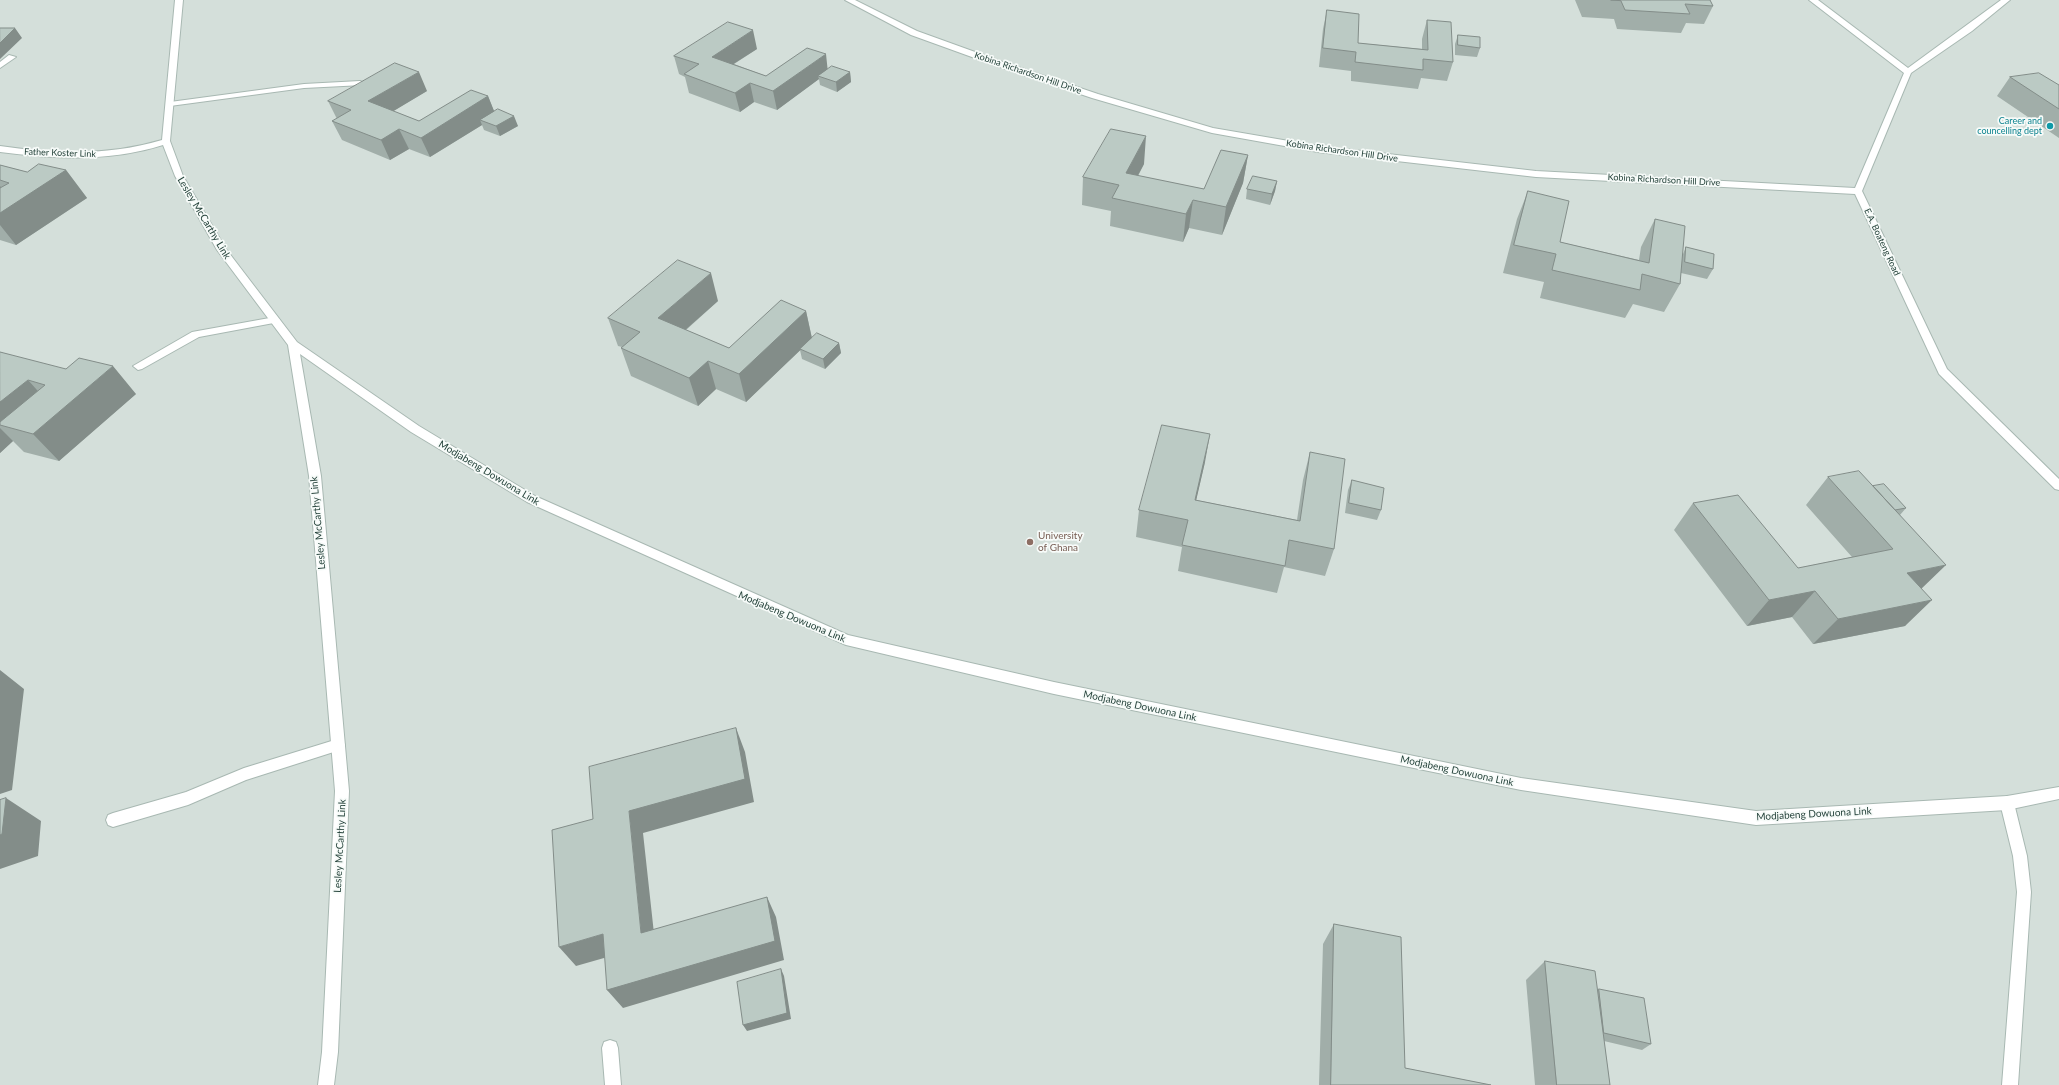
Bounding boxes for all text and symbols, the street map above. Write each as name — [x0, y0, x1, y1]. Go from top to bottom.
street label: Kobina Richardson Hill Drive — [973, 50, 1083, 96]
place label: Career and councelling dept — [1977, 116, 2042, 137]
marker: Career and councelling dept — [2045, 121, 2055, 131]
street label: Kobina Richardson Hill Drive — [1285, 138, 1399, 164]
street label: Father Koster Link — [24, 146, 96, 160]
street label: Kobina Richardson Hill Drive — [1607, 172, 1721, 188]
street label: Lesley McCarthy Link — [175, 175, 233, 261]
street label: E.A. Boateng Road — [1862, 207, 1902, 277]
street label: Modjabeng Dowuona Link — [436, 438, 542, 508]
street label: Lesley McCarthy Link — [308, 476, 328, 570]
place label: University of Ghana — [1038, 530, 1083, 554]
marker: University of Ghana — [1025, 537, 1035, 547]
street label: Modjabeng Dowuona Link — [736, 589, 848, 645]
street label: Modjabeng Dowuona Link — [1082, 688, 1198, 724]
street label: Modjabeng Dowuona Link — [1399, 753, 1515, 789]
street label: Lesley McCarthy Link — [332, 799, 348, 893]
street label: Modjabeng Dowuona Link — [1756, 805, 1872, 823]

